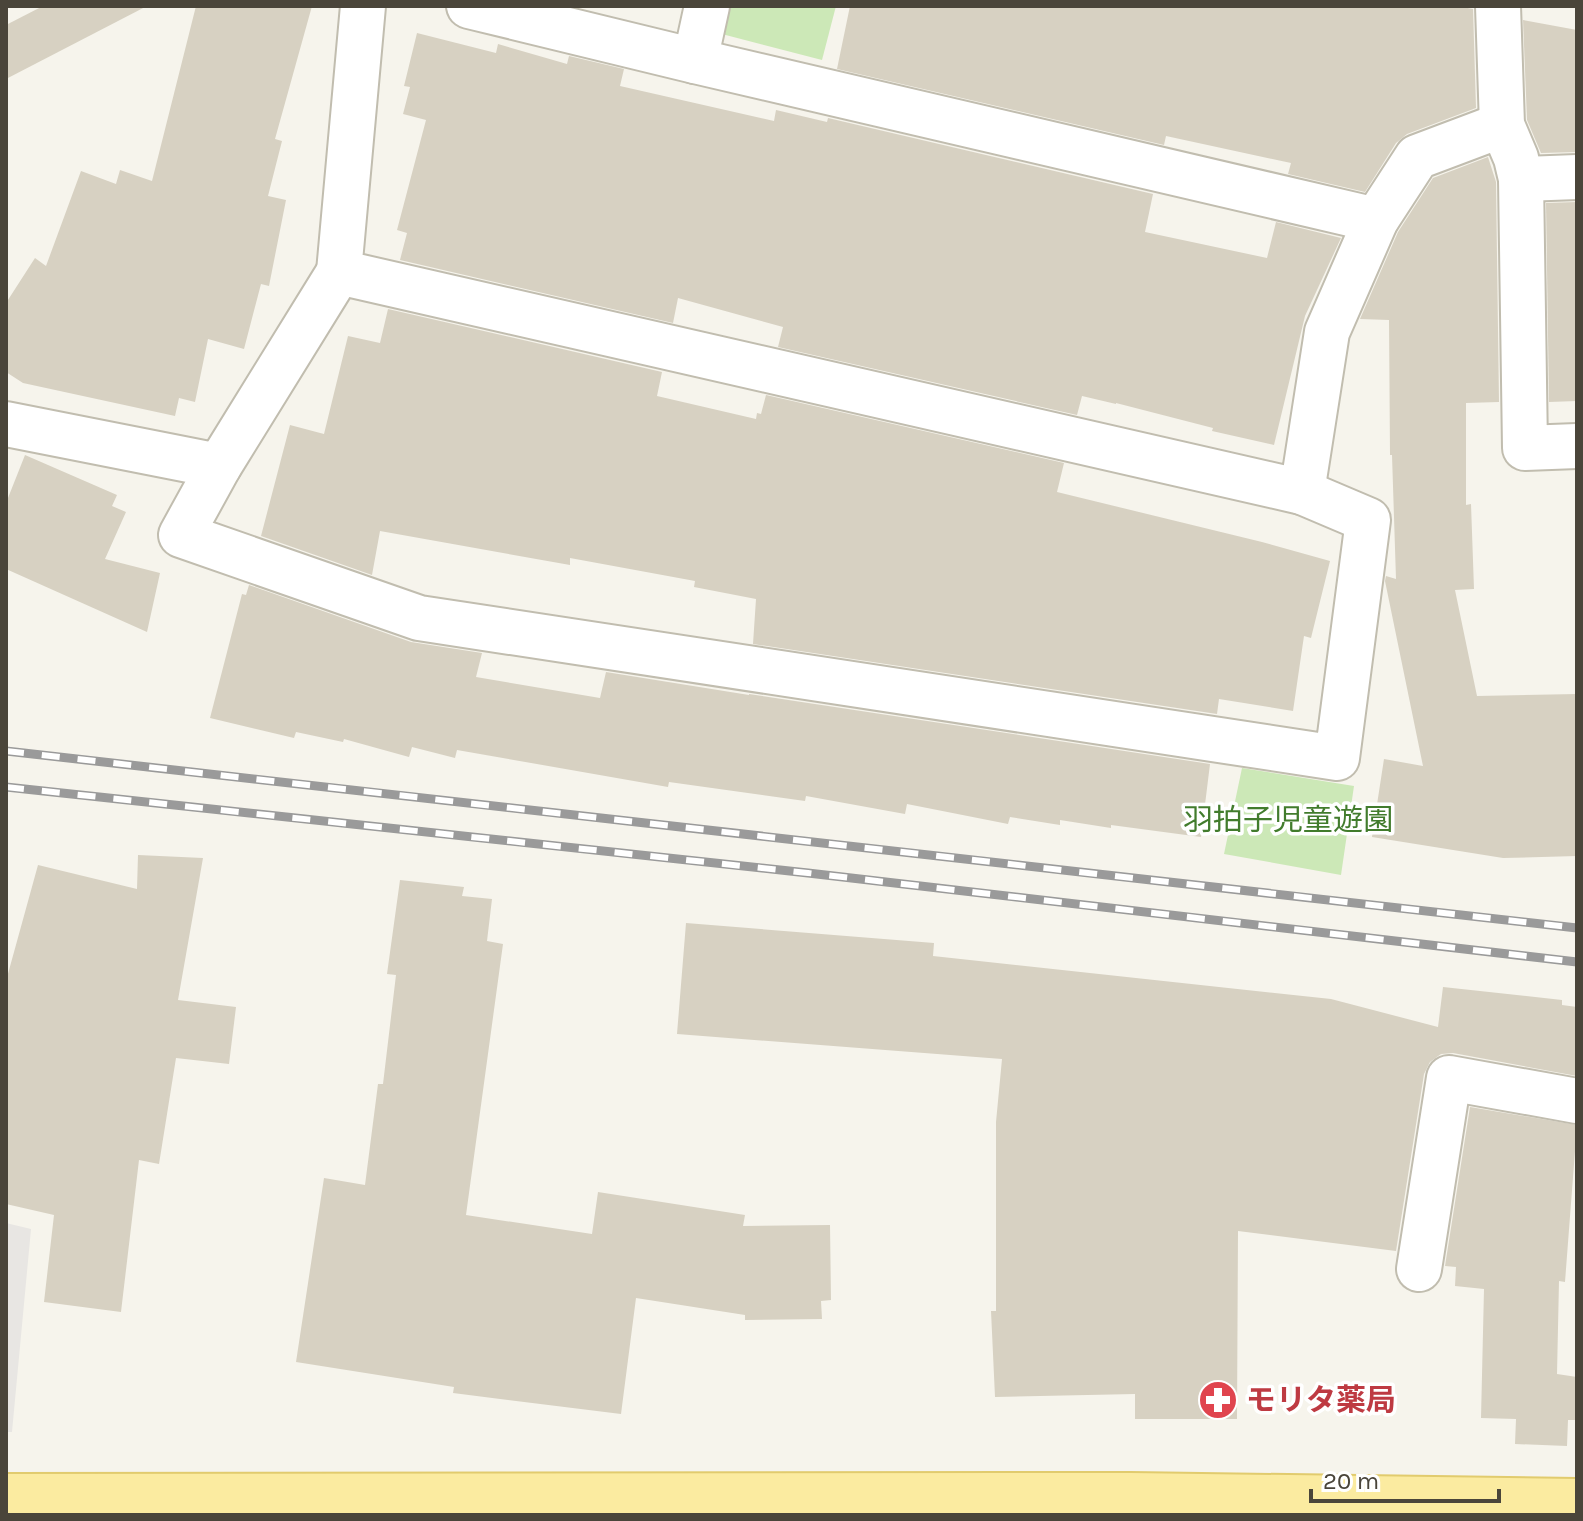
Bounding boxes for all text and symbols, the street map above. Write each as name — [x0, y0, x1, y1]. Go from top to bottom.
park label: 羽拍子児童遊園 — [1183, 802, 1393, 838]
pharmacy icon: モリタ薬局 — [1197, 1379, 1239, 1421]
place label: モリタ薬局 — [1246, 1382, 1396, 1418]
scale bar — [1311, 1453, 1499, 1503]
text: 20 m — [1323, 1467, 1379, 1495]

